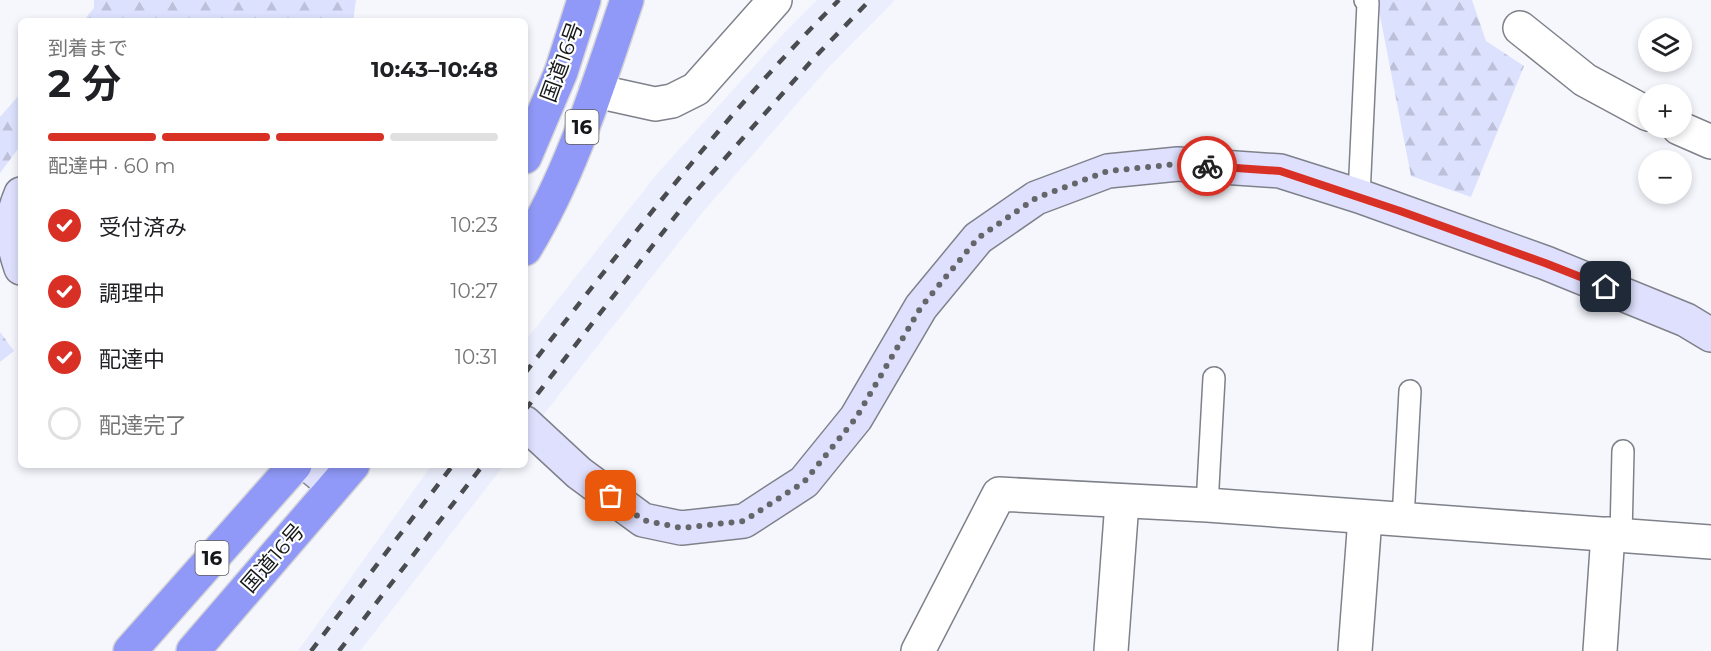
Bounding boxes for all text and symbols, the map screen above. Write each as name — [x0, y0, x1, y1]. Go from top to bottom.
street label: 国道16号 — [536, 18, 588, 105]
map controls — [1638, 18, 1692, 204]
button: layers — [1638, 18, 1692, 72]
text: 到着まで — [48, 36, 128, 60]
text: 10:43–10:48 — [371, 56, 498, 83]
text: 2 分 — [48, 59, 121, 107]
button: + — [1638, 84, 1692, 138]
road number: 16 — [566, 110, 598, 144]
courier — [1177, 136, 1237, 196]
icon: bike — [1191, 150, 1224, 183]
button: − — [1638, 150, 1692, 204]
text: 配達中 · 60 m — [48, 154, 175, 178]
icon: check — [48, 209, 81, 242]
text: 10:23 — [451, 213, 498, 237]
text: 受付済み — [99, 214, 187, 241]
pin — [1580, 261, 1631, 312]
icon: home — [1589, 270, 1622, 303]
icon: check — [48, 275, 81, 308]
text: 10:27 — [450, 279, 498, 303]
text: 調理中 — [99, 280, 165, 307]
icon: check — [48, 341, 81, 374]
text: 10:31 — [455, 345, 498, 369]
text: 配達中 — [99, 346, 165, 373]
text: 配達完了 — [99, 412, 187, 439]
pin — [585, 470, 636, 521]
icon: bag — [594, 479, 627, 512]
street label: 国道16号 — [236, 518, 309, 597]
road number: 16 — [196, 541, 228, 575]

